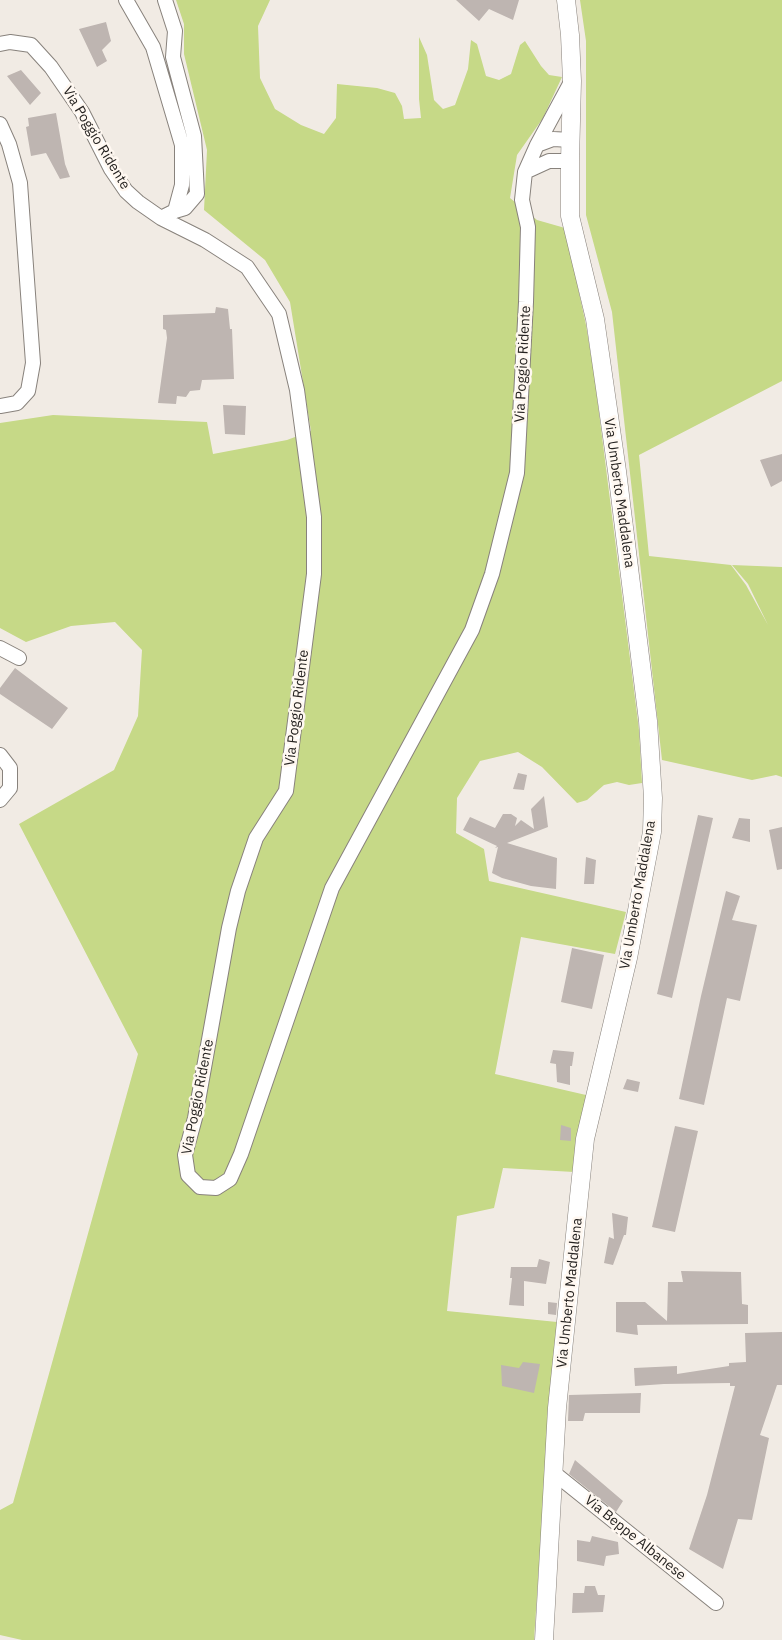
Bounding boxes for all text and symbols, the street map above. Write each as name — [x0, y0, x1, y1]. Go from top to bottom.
street label: Via Poggio Ridente — [59, 84, 133, 192]
street label: Via Poggio Ridente — [512, 305, 534, 423]
street label: Via Umberto Maddalena — [600, 417, 638, 569]
street label: Via Poggio Ridente — [282, 649, 312, 767]
street label: Via Umberto Maddalena — [617, 819, 659, 971]
street label: Via Poggio Ridente — [179, 1038, 217, 1156]
street label: Via Umberto Maddalena — [554, 1217, 586, 1369]
street label: Via Beppe Albanese — [581, 1492, 689, 1584]

